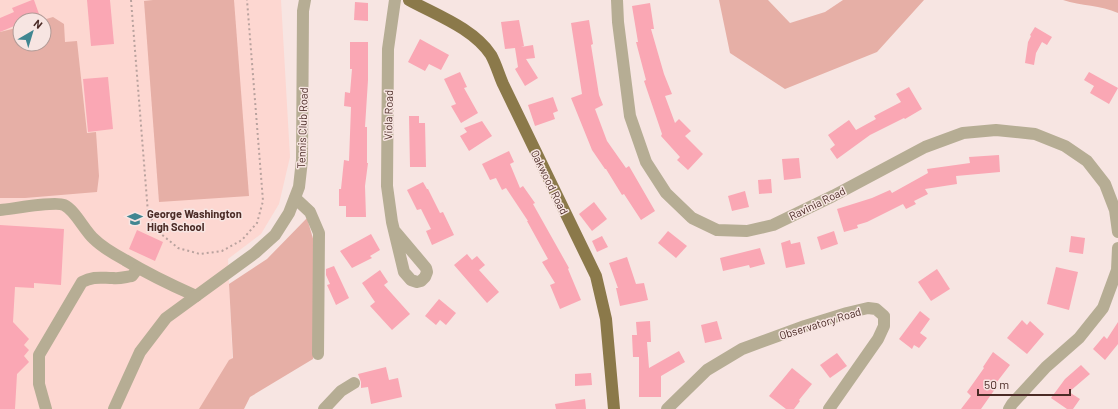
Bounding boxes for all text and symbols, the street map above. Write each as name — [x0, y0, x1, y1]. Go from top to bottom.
north arrow — [12, 12, 52, 52]
text: N — [32, 16, 45, 31]
street label: Tennis Club Road — [294, 87, 310, 169]
street label: Viola Road — [381, 90, 395, 140]
street label: Oakwood Road — [529, 148, 571, 216]
street label: Ravinia Road — [787, 184, 847, 222]
place label: George Washington High School — [147, 207, 242, 233]
school or university icon: George Washington High School — [126, 210, 144, 228]
street label: Observatory Road — [778, 304, 862, 342]
scale bar — [978, 371, 1070, 397]
text: 50 m — [984, 377, 1009, 391]

